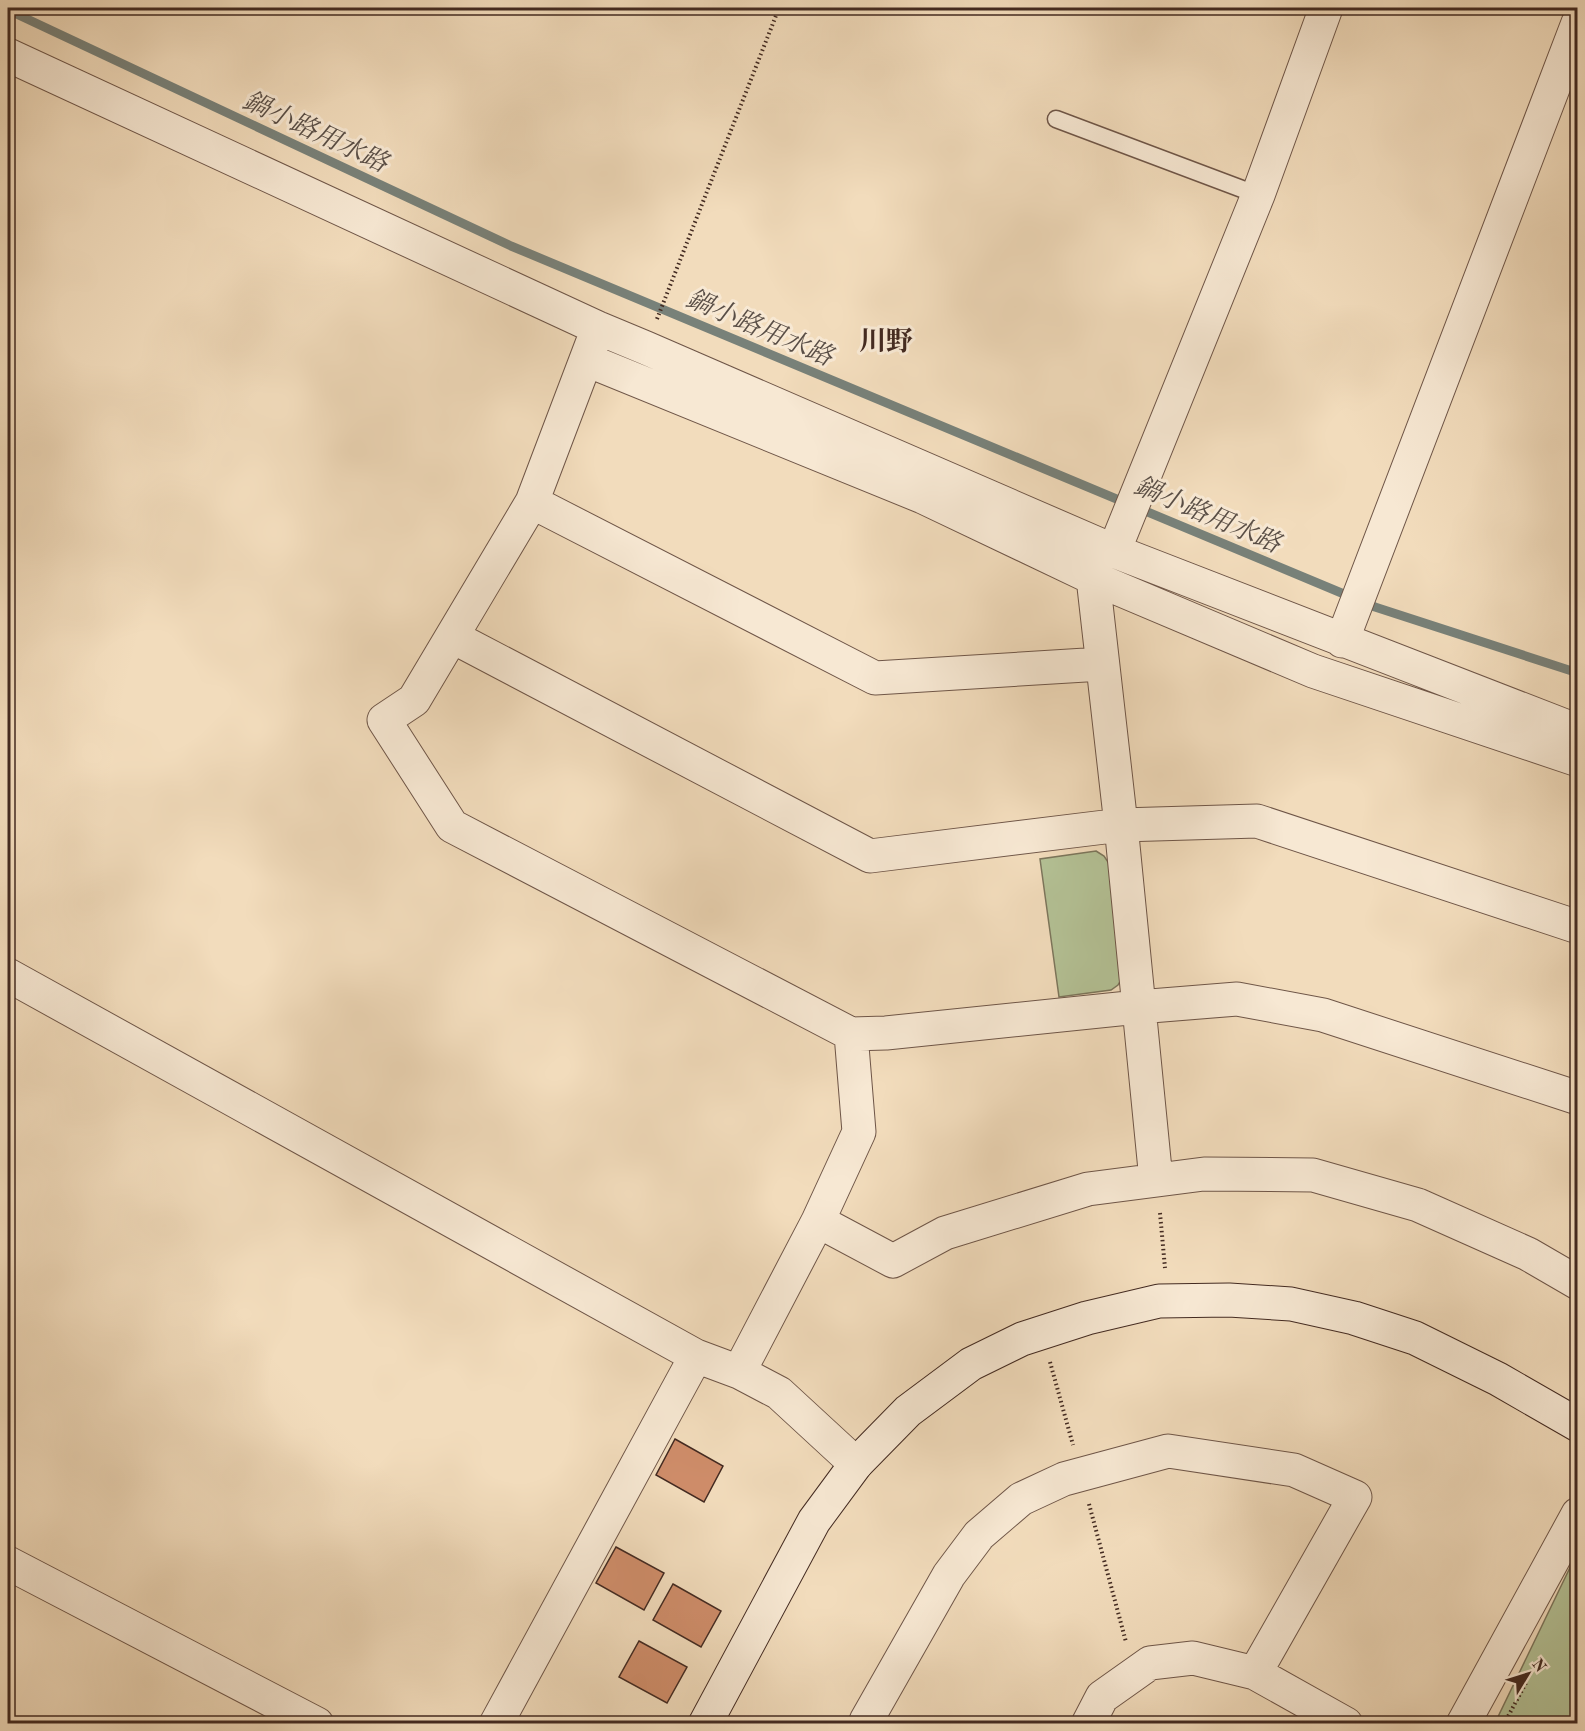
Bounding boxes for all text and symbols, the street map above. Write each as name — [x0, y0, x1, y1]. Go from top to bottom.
water label: 鍋小路用水路 — [239, 86, 394, 178]
water label: 鍋小路用水路 — [682, 285, 839, 372]
district label: 川野 — [859, 327, 913, 356]
water label: 鍋小路用水路 — [1130, 472, 1287, 559]
north arrow — [1498, 1644, 1558, 1704]
text: N — [1528, 1656, 1549, 1676]

